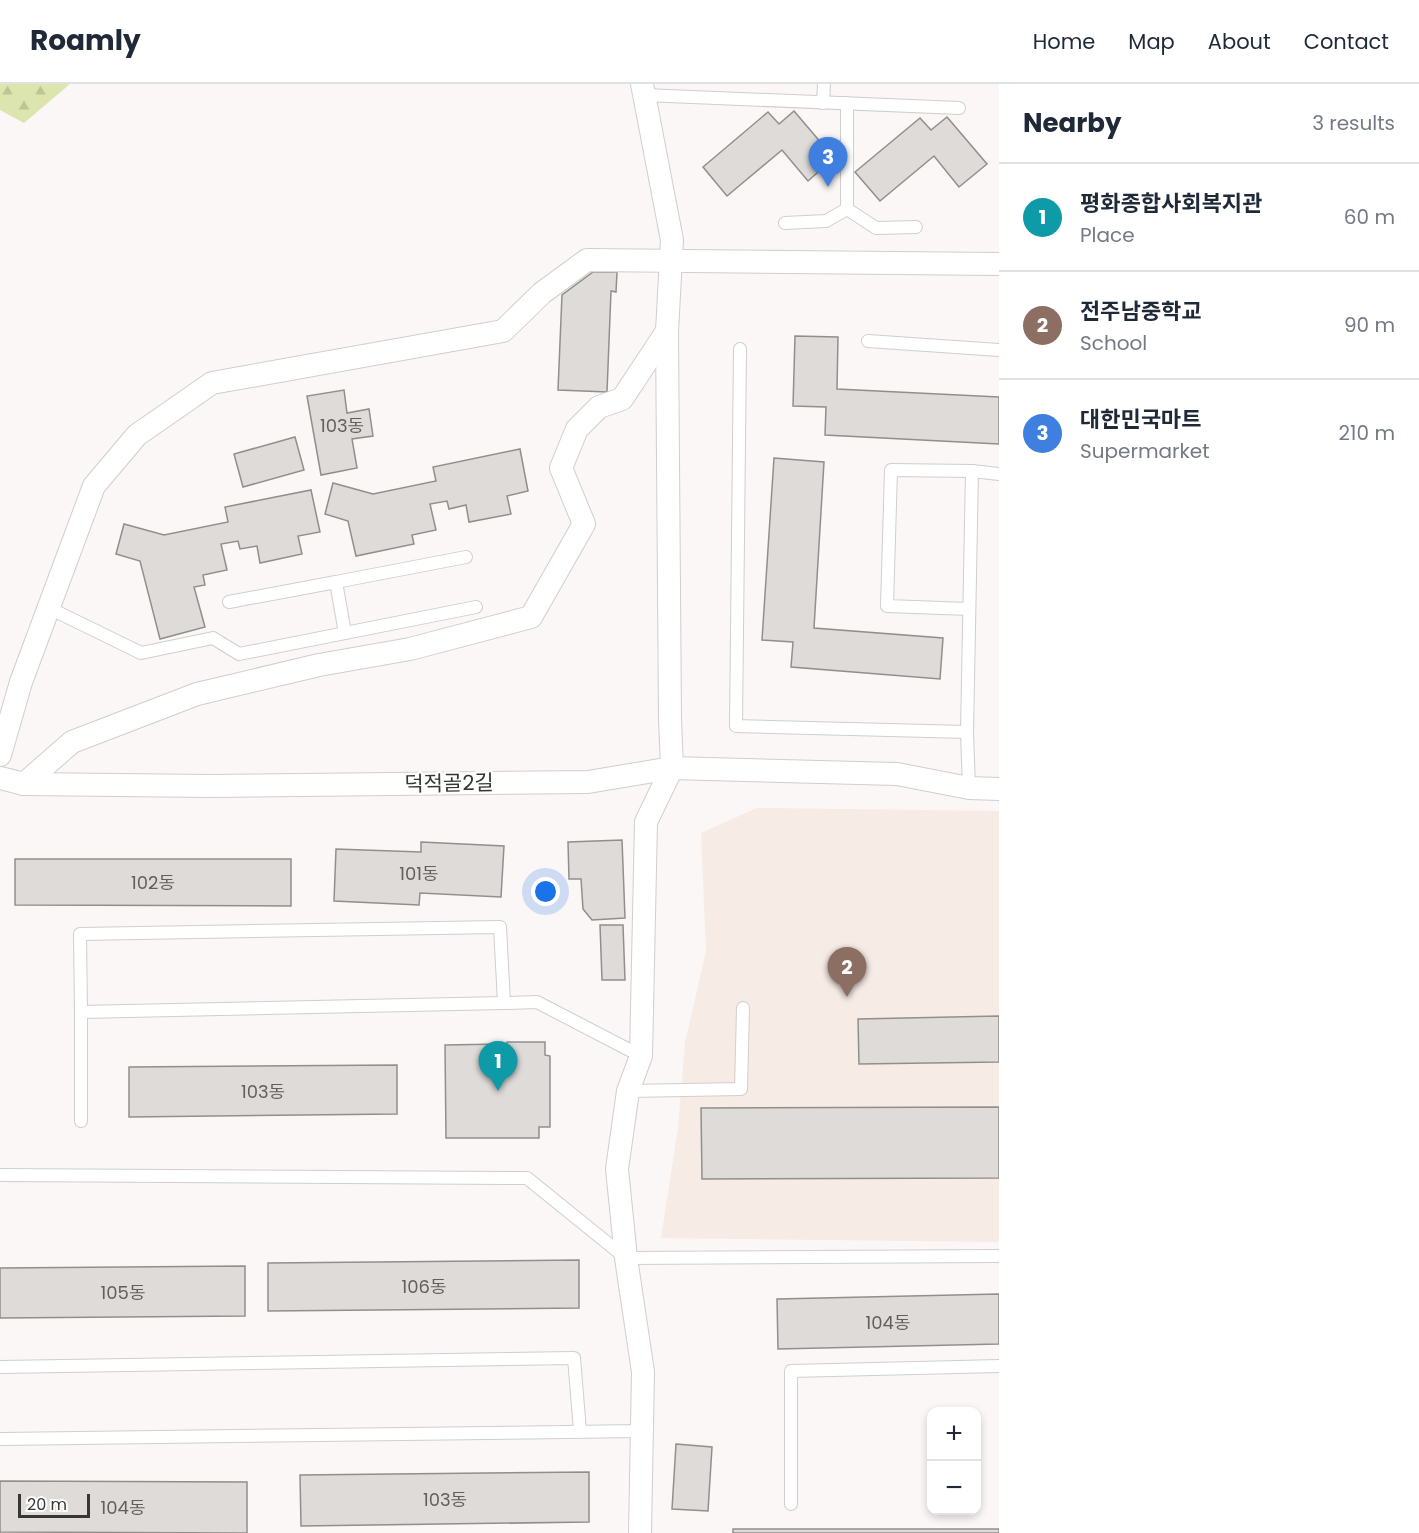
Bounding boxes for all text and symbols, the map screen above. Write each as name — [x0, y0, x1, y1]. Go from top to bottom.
text: Roamly — [30, 21, 141, 60]
text: Home — [1033, 27, 1095, 56]
text: Map — [1128, 27, 1175, 56]
text: About — [1208, 27, 1271, 56]
text: Contact — [1304, 27, 1389, 56]
text: Nearby — [1023, 105, 1121, 141]
text: 3 results — [1312, 109, 1395, 137]
pin: 3 — [808, 138, 848, 187]
text: 평화종합사회복지관 — [1080, 188, 1262, 219]
text: 1 — [1039, 203, 1046, 231]
text: 60 m — [1344, 203, 1395, 231]
text: Place — [1080, 221, 1135, 249]
text: 전주남중학교 — [1080, 296, 1201, 327]
text: 2 — [1037, 311, 1048, 339]
text: 90 m — [1344, 311, 1395, 339]
text: School — [1080, 329, 1147, 357]
text: 대한민국마트 — [1080, 404, 1201, 435]
house number: 103동 — [320, 413, 364, 438]
text: 3 — [1036, 419, 1049, 447]
text: 210 m — [1339, 419, 1395, 447]
text: Supermarket — [1080, 437, 1209, 465]
street label: 덕적골2길 — [404, 768, 494, 798]
house number: 101동 — [399, 861, 439, 886]
house number: 102동 — [131, 870, 175, 895]
your location — [531, 877, 560, 906]
pin: 2 — [828, 948, 866, 997]
pin: 1 — [478, 1042, 518, 1091]
house number: 103동 — [241, 1079, 285, 1104]
house number: 106동 — [401, 1274, 447, 1299]
house number: 105동 — [101, 1280, 145, 1305]
house number: 104동 — [866, 1310, 910, 1335]
map controls — [927, 1407, 981, 1515]
button: + — [927, 1407, 981, 1461]
button: − — [927, 1461, 981, 1515]
house number: 103동 — [423, 1487, 467, 1512]
scale bar — [18, 1491, 90, 1518]
text: 20 m — [27, 1493, 67, 1516]
house number: 104동 — [101, 1495, 145, 1520]

